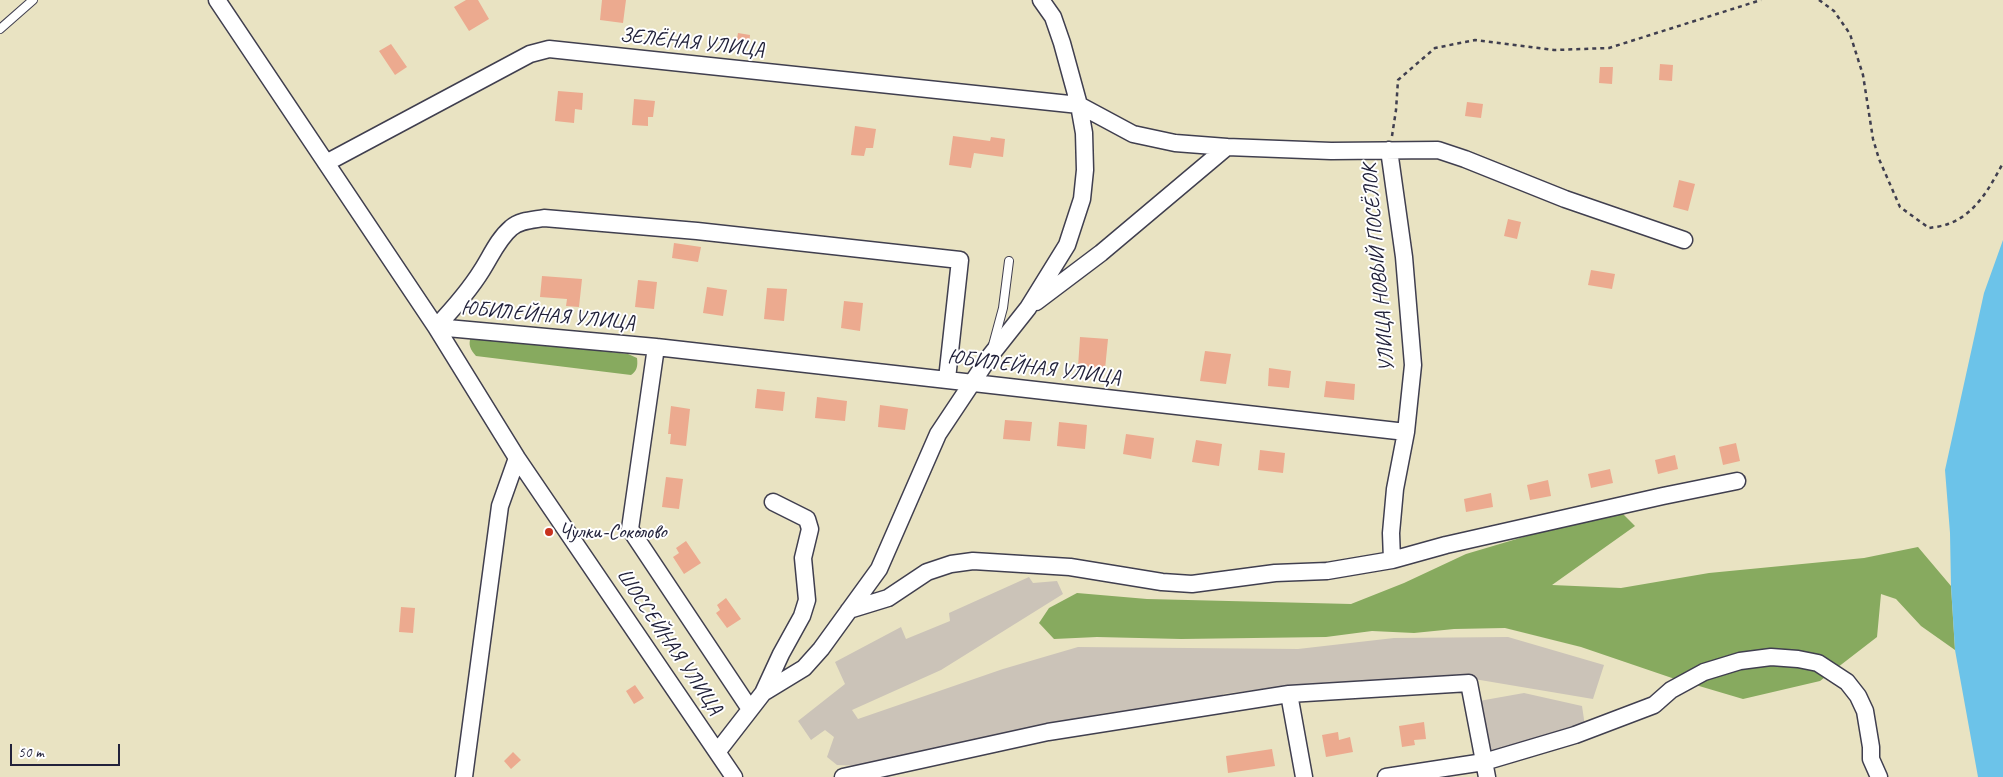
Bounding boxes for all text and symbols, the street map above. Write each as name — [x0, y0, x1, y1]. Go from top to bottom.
street label: ЗЕЛЁНАЯ УЛИЦА — [619, 23, 765, 63]
street label: УЛИЦА НОВЫЙ ПОСЁЛОК — [1357, 163, 1401, 373]
street label: ЮБИЛЕЙНАЯ УЛИЦА — [460, 296, 636, 336]
street label: ЮБИЛЕЙНАЯ УЛИЦА — [946, 345, 1122, 391]
place label: Чулки-Соколово — [559, 519, 667, 545]
marker: Чулки-Соколово — [543, 526, 555, 538]
street label: ШОССЕЙНАЯ УЛИЦА — [611, 564, 727, 720]
scale bar — [12, 734, 122, 766]
text: 50 m — [18, 743, 44, 762]

